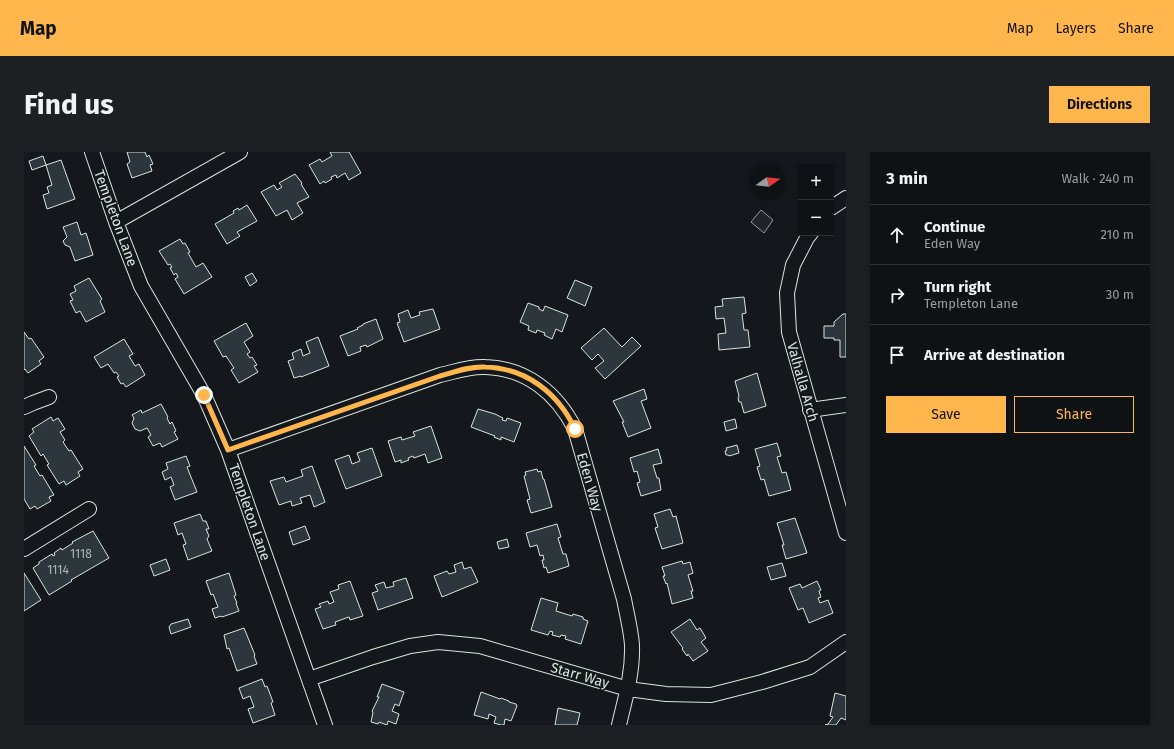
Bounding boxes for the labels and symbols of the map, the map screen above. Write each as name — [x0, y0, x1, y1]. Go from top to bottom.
north arrow — [750, 164, 786, 200]
street label: Templeton Lane — [90, 168, 141, 269]
street label: Valhalla Arch — [783, 340, 822, 424]
route end — [195, 386, 213, 404]
route start — [566, 420, 584, 438]
street label: Eden Way — [573, 451, 606, 514]
street label: Templeton Lane — [225, 462, 274, 563]
house number: 1118 — [70, 547, 92, 561]
house number: 1114 — [47, 563, 69, 577]
street label: Starr Way — [549, 659, 611, 692]

